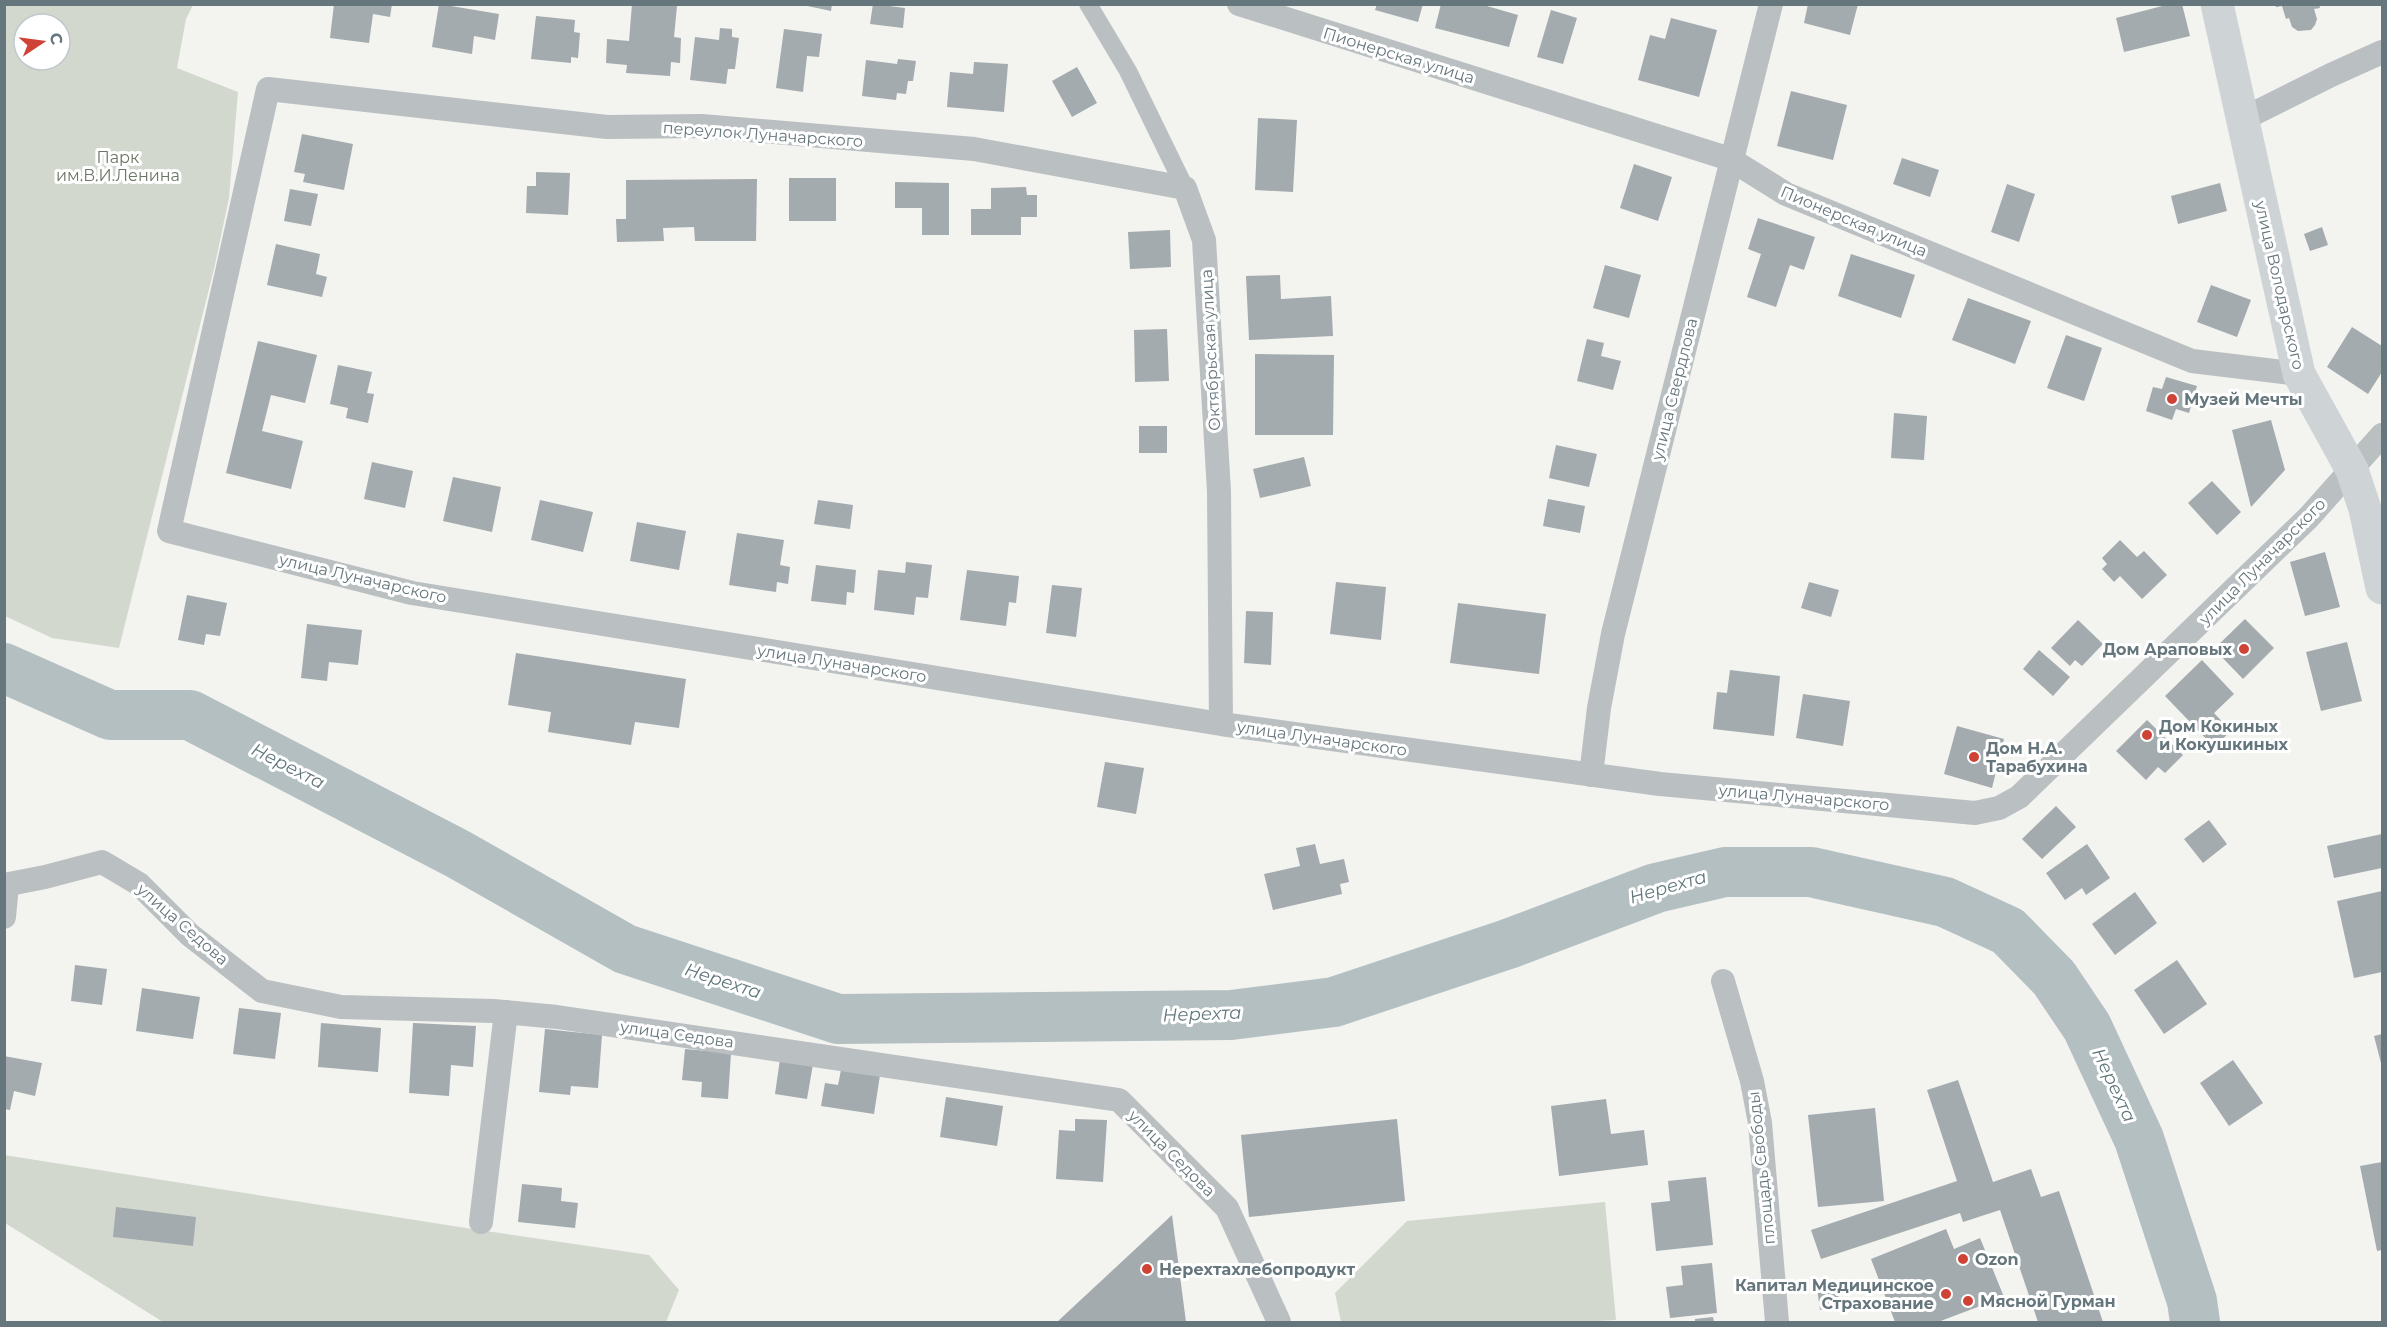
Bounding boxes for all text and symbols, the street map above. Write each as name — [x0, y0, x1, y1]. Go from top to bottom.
north arrow — [12, 12, 72, 72]
street label: Пионерская улица — [1321, 23, 1477, 88]
text: С — [46, 31, 67, 47]
street label: переулок Луначарского — [662, 118, 864, 151]
park label: Парк им.В.И.Ленина — [56, 148, 180, 185]
street label: Пионерская улица — [1778, 182, 1930, 261]
street label: улица Володарского — [2251, 198, 2308, 371]
street label: Октябрьская улица — [1197, 269, 1224, 431]
street label: улица Свердлова — [1647, 316, 1701, 463]
place label: Музей Мечты — [2184, 390, 2303, 409]
marker: Музей Мечты — [2165, 392, 2179, 406]
street label: улица Луначарского — [2194, 494, 2330, 629]
street label: улица Луначарского — [276, 550, 448, 607]
place label: Дом Араповых — [2103, 640, 2233, 659]
street label: улица Луначарского — [755, 641, 928, 686]
marker: Дом Араповых — [2237, 642, 2251, 656]
street label: улица Луначарского — [1235, 717, 1408, 760]
place label: Дом Кокиных и Кокушкиных — [2159, 717, 2288, 754]
marker: Дом Кокиных и Кокушкиных — [2140, 728, 2154, 742]
water label: Нерехта — [248, 738, 328, 794]
place label: Дом Н.А. Тарабухина — [1986, 739, 2088, 776]
marker: Дом Н.А. Тарабухина — [1967, 750, 1981, 764]
street label: улица Луначарского — [1717, 780, 1890, 814]
water label: Нерехта — [1627, 866, 1709, 908]
street label: улица Седова — [132, 879, 232, 969]
water label: Нерехта — [682, 958, 764, 1004]
water label: Нерехта — [1162, 1002, 1242, 1026]
street label: улица Седова — [618, 1017, 735, 1052]
water label: Нерехта — [2087, 1044, 2141, 1126]
street label: площадь Свободы — [1744, 1090, 1779, 1245]
street label: улица Седова — [1124, 1105, 1219, 1201]
place label: Ozon — [1975, 1250, 2019, 1269]
marker: Ozon — [1956, 1252, 1970, 1266]
place label: Нерехтахлебопродукт — [1159, 1260, 1355, 1279]
marker: Нерехтахлебопродукт — [1140, 1262, 1154, 1276]
place label: Капитал Медицинское Страхование — [1735, 1276, 1934, 1313]
marker: Капитал Медицинское Страхование — [1939, 1287, 1953, 1301]
place label: Мясной Гурман — [1980, 1292, 2116, 1311]
marker: Мясной Гурман — [1961, 1294, 1975, 1308]

